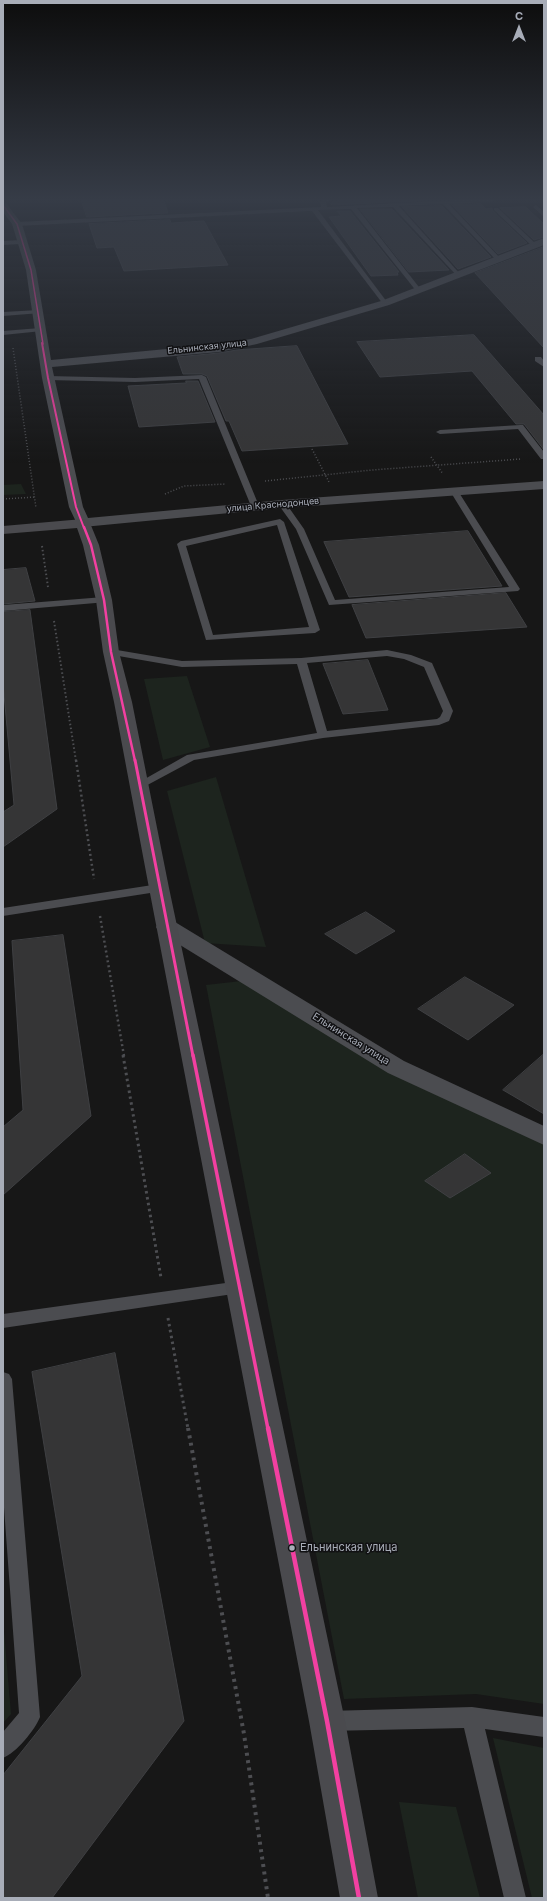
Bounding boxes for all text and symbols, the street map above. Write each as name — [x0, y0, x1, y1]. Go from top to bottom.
north arrow — [499, 8, 539, 48]
text: С — [515, 9, 523, 23]
street label: Ельнинская улица — [167, 337, 247, 357]
street label: улица Краснодонцев — [226, 496, 320, 514]
street label: Ельнинская улица — [310, 1010, 392, 1068]
place label: Ельнинская улица — [300, 1541, 397, 1555]
marker: Ельнинская улица — [287, 1543, 297, 1553]

